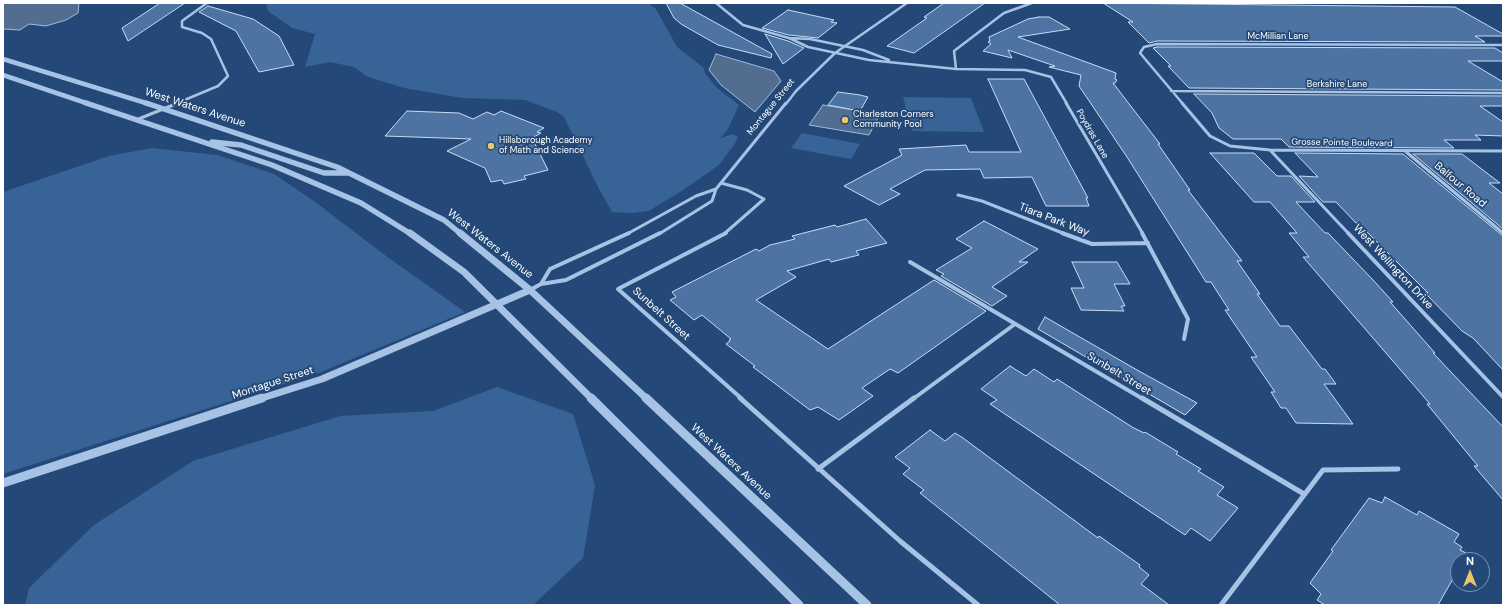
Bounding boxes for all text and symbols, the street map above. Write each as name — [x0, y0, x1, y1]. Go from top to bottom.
street label: McMillian Lane — [1248, 32, 1308, 42]
street label: Montague Street — [745, 77, 797, 137]
street label: Berkshire Lane — [1307, 80, 1367, 90]
street label: West Waters Avenue — [143, 85, 247, 131]
street label: Poydras Lane — [1074, 107, 1110, 161]
place label: Charleston Corners Community Pool — [853, 110, 934, 131]
marker: Charleston Corners Community Pool — [840, 115, 850, 125]
place label: Hillsborough Academy of Math and Science — [499, 136, 592, 157]
street label: Grosse Pointe Boulevard — [1291, 137, 1393, 149]
marker: Hillsborough Academy of Math and Science — [486, 141, 496, 151]
street label: Balfour Road — [1431, 159, 1489, 211]
street label: Tiara Park Way — [1017, 200, 1091, 240]
street label: West Waters Avenue — [445, 206, 535, 282]
street label: West Wellington Drive — [1350, 222, 1436, 312]
street label: Sunbelt Street — [629, 285, 693, 343]
street label: Sunbelt Street — [1084, 350, 1154, 398]
street label: Montague Street — [230, 364, 316, 402]
street label: West Waters Avenue — [688, 421, 774, 503]
north arrow — [1450, 552, 1490, 592]
text: N — [1466, 554, 1474, 568]

